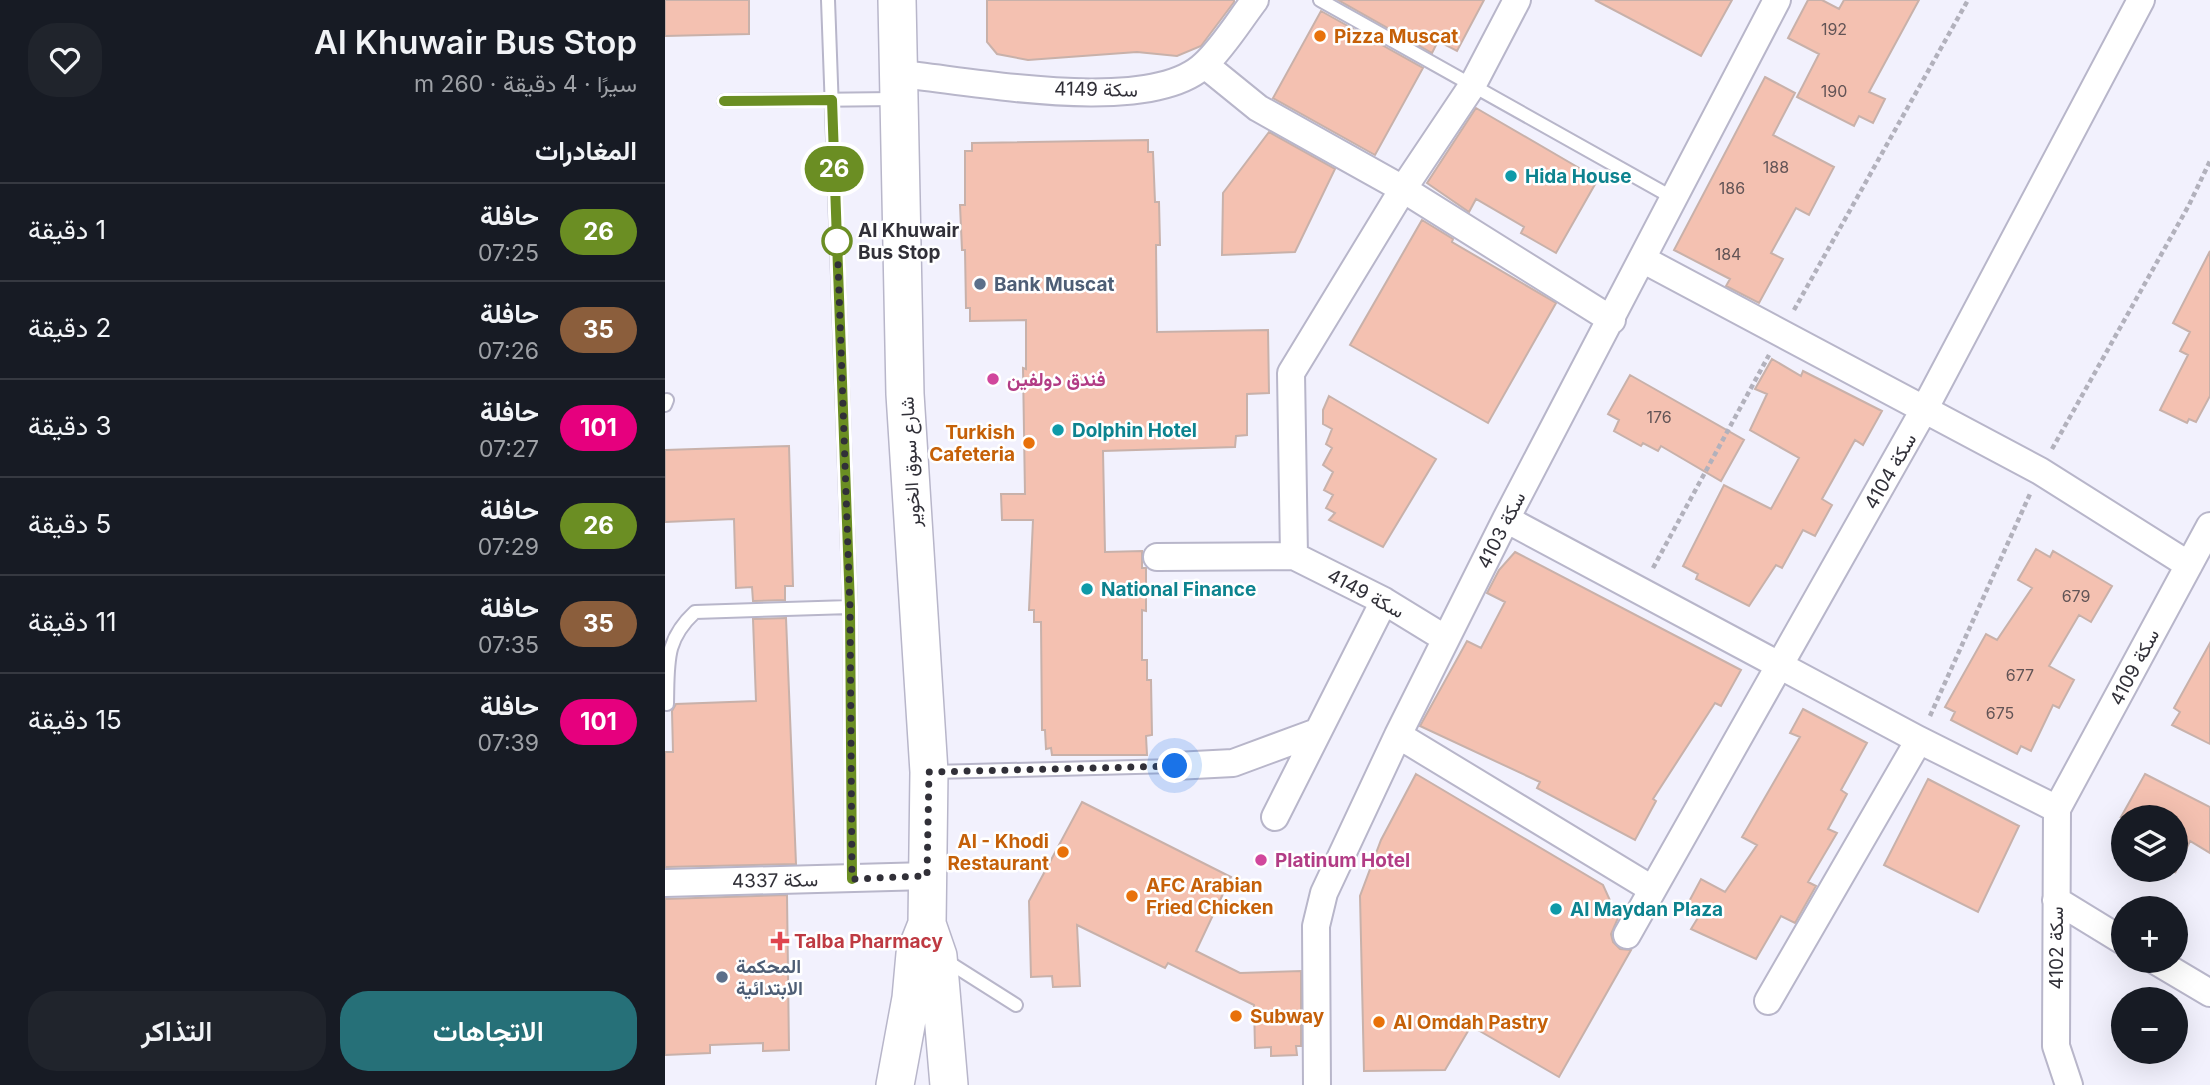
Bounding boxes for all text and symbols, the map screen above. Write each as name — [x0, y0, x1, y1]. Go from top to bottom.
house number: 192 — [1821, 19, 1847, 39]
text: Al Khuwair Bus Stop — [314, 22, 637, 62]
button: heart — [28, 23, 102, 97]
place label: Pizza Muscat — [1334, 25, 1458, 48]
marker: Pizza Muscat — [1312, 28, 1328, 44]
text: سيرًا · 4 دقيقة · 260 m — [414, 70, 637, 98]
street label: سكة 4149 — [1054, 77, 1138, 102]
house number: 190 — [1821, 81, 1847, 101]
text: المغادرات — [535, 135, 637, 166]
line badge: 26 — [803, 146, 865, 192]
text: 26 — [819, 154, 849, 183]
house number: 188 — [1763, 157, 1789, 177]
place label: Hida House — [1525, 165, 1632, 188]
marker: Hida House — [1503, 168, 1519, 184]
house number: 186 — [1719, 178, 1745, 198]
text: حافلة — [480, 200, 539, 231]
text: 1 دقيقة — [28, 214, 106, 245]
text: 26 — [583, 217, 614, 246]
place label: Al Khuwair Bus Stop — [858, 219, 959, 264]
marker: Al Khuwair Bus Stop — [822, 226, 852, 256]
text: 07:25 — [478, 239, 539, 267]
house number: 184 — [1715, 244, 1741, 264]
place label: Bank Muscat — [994, 273, 1115, 296]
marker: Bank Muscat — [972, 276, 988, 292]
text: حافلة — [480, 298, 539, 329]
text: 2 دقيقة — [28, 312, 111, 343]
text: 35 — [583, 315, 614, 344]
text: 07:26 — [478, 337, 539, 365]
place label: فندق دولفين — [1007, 368, 1106, 392]
marker: فندق دولفين — [985, 371, 1001, 387]
text: حافلة — [480, 396, 539, 427]
street label: شارع سوق الخوير — [896, 396, 926, 529]
house number: 176 — [1646, 407, 1672, 427]
text: 3 دقيقة — [28, 410, 112, 441]
text: 101 — [580, 413, 617, 442]
place label: Dolphin Hotel — [1072, 419, 1197, 442]
place label: Turkish Cafeteria — [929, 421, 1015, 466]
marker: Dolphin Hotel — [1050, 422, 1066, 438]
street label: سكة 4104 — [1860, 429, 1921, 513]
text: 07:27 — [479, 435, 539, 463]
marker: Turkish Cafeteria — [1021, 435, 1037, 451]
street label: سكة 4103 — [1472, 488, 1531, 573]
text: حافلة — [480, 494, 539, 525]
text: 5 دقيقة — [28, 508, 111, 539]
text: 26 — [583, 511, 614, 540]
text: 07:29 — [478, 533, 539, 561]
street label: سكة 4149 — [1323, 564, 1408, 623]
place label: National Finance — [1101, 578, 1256, 601]
marker: National Finance — [1079, 581, 1095, 597]
house number: 679 — [2062, 586, 2090, 606]
text: حافلة — [480, 592, 539, 623]
text: 11 دقيقة — [28, 606, 117, 637]
text: 35 — [583, 609, 614, 638]
street label: سكة 4109 — [2105, 625, 2164, 709]
text: 07:35 — [478, 631, 539, 659]
house number: 677 — [2006, 665, 2034, 685]
text: حافلة — [480, 690, 539, 721]
house number: 675 — [1986, 703, 2014, 723]
text: 15 دقيقة — [28, 704, 122, 735]
text: 101 — [580, 707, 617, 736]
text: 07:39 — [478, 729, 539, 757]
your location — [1157, 748, 1192, 783]
map controls — [2111, 805, 2188, 1064]
button: layers — [2111, 805, 2188, 882]
place label: Al - Khodi Restaurant — [948, 830, 1049, 875]
marker: Al - Khodi Restaurant — [1055, 844, 1071, 860]
place label: Platinum Hotel — [1275, 849, 1410, 872]
marker: Platinum Hotel — [1253, 852, 1269, 868]
street label: سكة 4337 — [732, 868, 818, 893]
place label: AFC Arabian Fried Chicken — [1146, 874, 1274, 919]
marker: AFC Arabian Fried Chicken — [1124, 888, 1140, 904]
button: + — [2111, 896, 2188, 973]
place label: Al Maydan Plaza — [1570, 898, 1723, 921]
marker: Al Maydan Plaza — [1548, 901, 1564, 917]
street label: سكة 4102 — [2045, 906, 2068, 990]
place label: Talba Pharmacy — [794, 930, 943, 953]
marker: Talba Pharmacy — [772, 933, 788, 949]
place label: المحكمة الابتدائية — [736, 955, 803, 1000]
marker: المحكمة الابتدائية — [714, 969, 730, 985]
button: − — [2111, 987, 2188, 1064]
button: التذاكر — [28, 991, 326, 1071]
button: الاتجاهات — [340, 991, 637, 1071]
place label: Subway — [1250, 1005, 1325, 1028]
marker: Subway — [1228, 1008, 1244, 1024]
place label: Al Omdah Pastry — [1393, 1011, 1549, 1034]
marker: Al Omdah Pastry — [1371, 1014, 1387, 1030]

